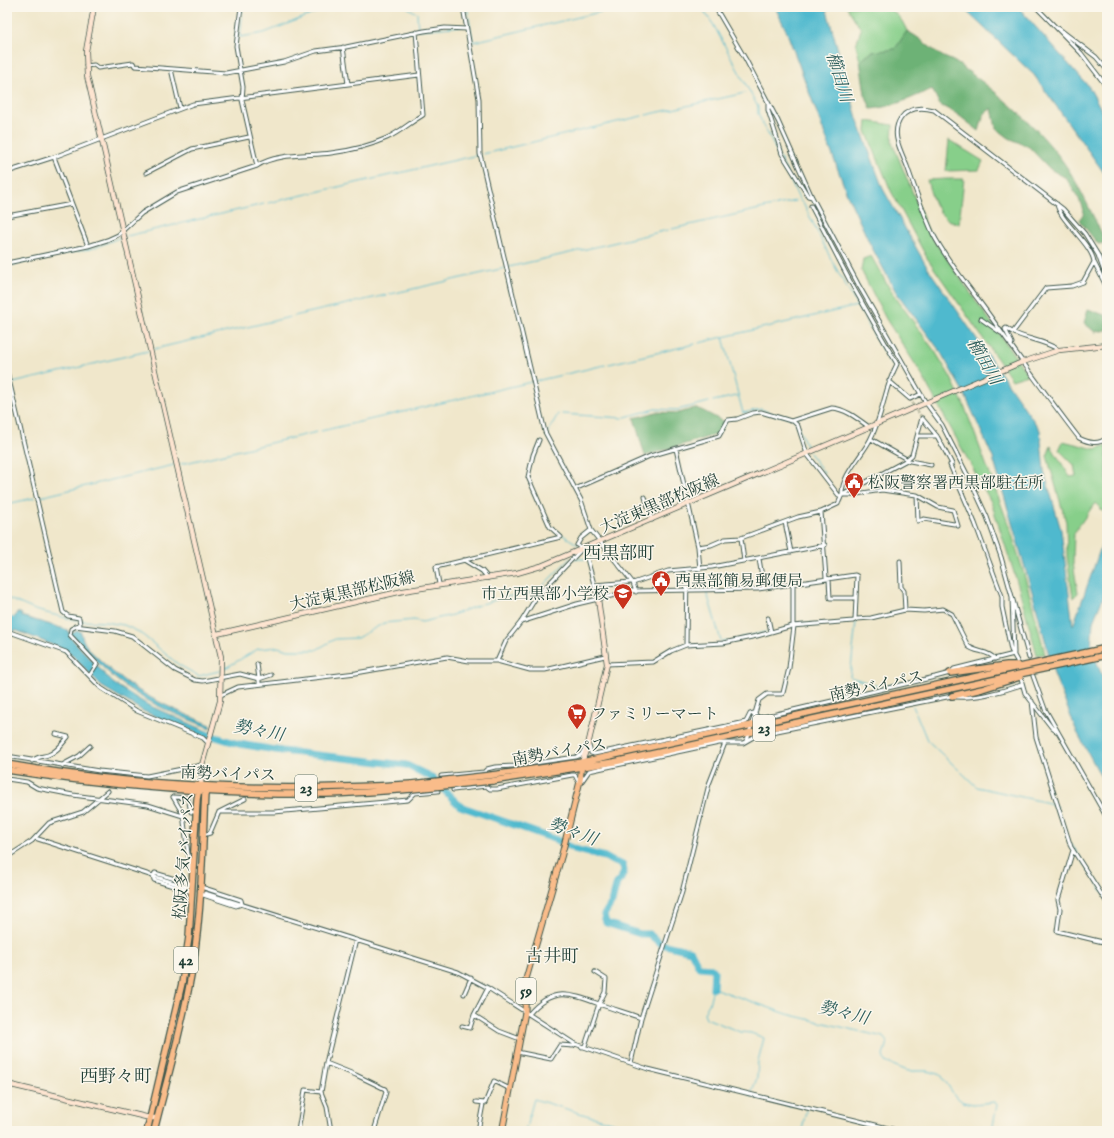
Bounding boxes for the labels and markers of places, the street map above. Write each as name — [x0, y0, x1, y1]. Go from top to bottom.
public building icon: 松阪警察署西黒部駐在所 — [843, 471, 865, 499]
place label: 松阪警察署西黒部駐在所 — [868, 474, 1044, 494]
public building icon: 西黒部簡易郵便局 — [650, 569, 672, 597]
place label: 西黒部簡易郵便局 — [675, 572, 803, 592]
school or university icon: 市立西黒部小学校 — [612, 582, 634, 610]
place label: 市立西黒部小学校 — [481, 585, 609, 605]
supermarket icon: ファミリーマート — [566, 702, 588, 730]
place label: ファミリーマート — [591, 705, 719, 725]

